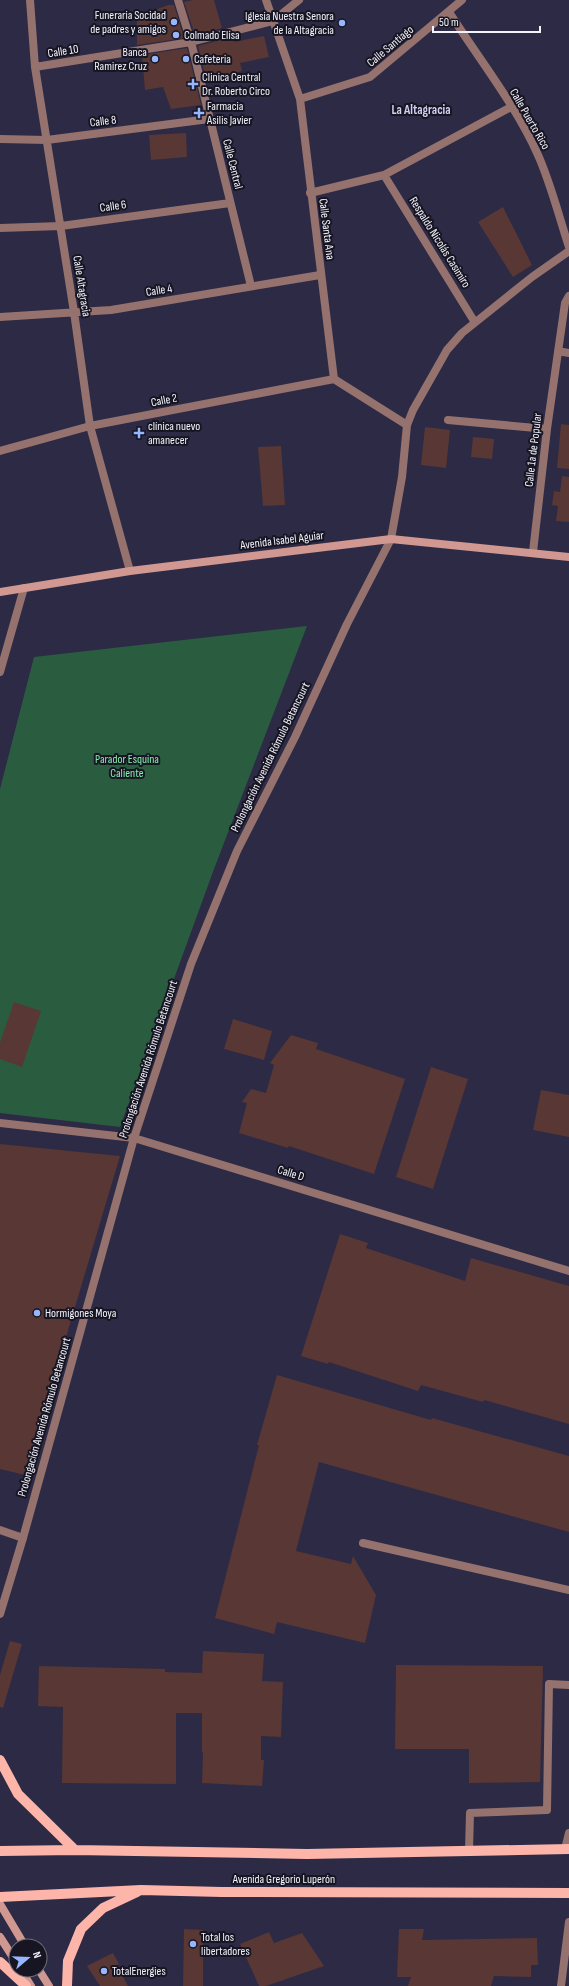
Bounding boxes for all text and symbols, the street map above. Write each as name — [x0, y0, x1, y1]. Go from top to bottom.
place label: Funeraria Socidad de padres y amigos — [90, 8, 166, 37]
scale bar — [433, 8, 540, 34]
place label: Iglesia Nuestra Senora de la Altagracia — [245, 9, 334, 38]
text: 50 m — [439, 15, 459, 30]
marker: Funeraria Socidad de padres y amigos — [169, 17, 179, 27]
marker: Iglesia Nuestra Senora de la Altagracia — [337, 18, 347, 28]
street label: Calle Santiago — [364, 22, 417, 70]
place label: Colmado Elisa — [184, 28, 240, 43]
marker: Colmado Elisa — [171, 30, 181, 40]
street label: Calle 10 — [47, 42, 80, 61]
place label: Banca Ramirez Cruz — [94, 45, 148, 74]
place label: Cafeteria — [194, 52, 231, 67]
marker: Banca Ramirez Cruz — [150, 54, 160, 64]
marker: Cafeteria — [181, 54, 191, 64]
place label: Clinica Central Dr. Roberto Circo — [202, 70, 270, 99]
marker: Clinica Central Dr. Roberto Circo — [187, 78, 199, 90]
street label: Calle Puerto Rico — [506, 86, 553, 152]
place label: Farmacia Asilis Javier — [206, 99, 252, 128]
district label: La Altagracia — [391, 102, 451, 118]
marker: Farmacia Asilis Javier — [194, 108, 204, 118]
street label: Calle 8 — [89, 112, 117, 131]
street label: Calle Central — [219, 138, 246, 191]
street label: Respaldo Nicolás Casimiro — [406, 194, 474, 290]
street label: Calle 6 — [99, 197, 127, 216]
street label: Calle Santa Ana — [315, 198, 338, 261]
street label: Calle Altagracia — [69, 255, 94, 318]
street label: Calle 4 — [145, 281, 173, 300]
street label: Calle 2 — [150, 391, 179, 410]
street label: Calle 1a de Popular — [522, 412, 546, 488]
place label: clínica nuevo amanecer — [148, 419, 200, 448]
marker: clínica nuevo amanecer — [133, 427, 145, 439]
street label: Avenida Isabel Aguiar — [239, 528, 325, 553]
street label: Prolongación Avenida Rómulo Betancourt — [228, 680, 313, 835]
park label: Parador Esquina Caliente — [95, 752, 159, 781]
street label: Prolongación Avenida Rómulo Betancourt — [116, 978, 181, 1140]
street label: Calle D — [276, 1162, 306, 1185]
place label: Hormigones Moya — [45, 1306, 117, 1321]
marker: Hormigones Moya — [32, 1308, 42, 1318]
street label: Prolongación Avenida Rómulo Betancourt — [15, 1335, 75, 1498]
street label: Avenida Gregorio Luperón — [232, 1872, 335, 1887]
place label: Total los libertadores — [201, 1930, 250, 1959]
north arrow — [8, 1938, 48, 1978]
marker: Total los libertadores — [188, 1939, 198, 1949]
text: N — [30, 1950, 44, 1960]
place label: TotalEnergies — [112, 1964, 166, 1979]
marker: TotalEnergies — [99, 1966, 109, 1976]

